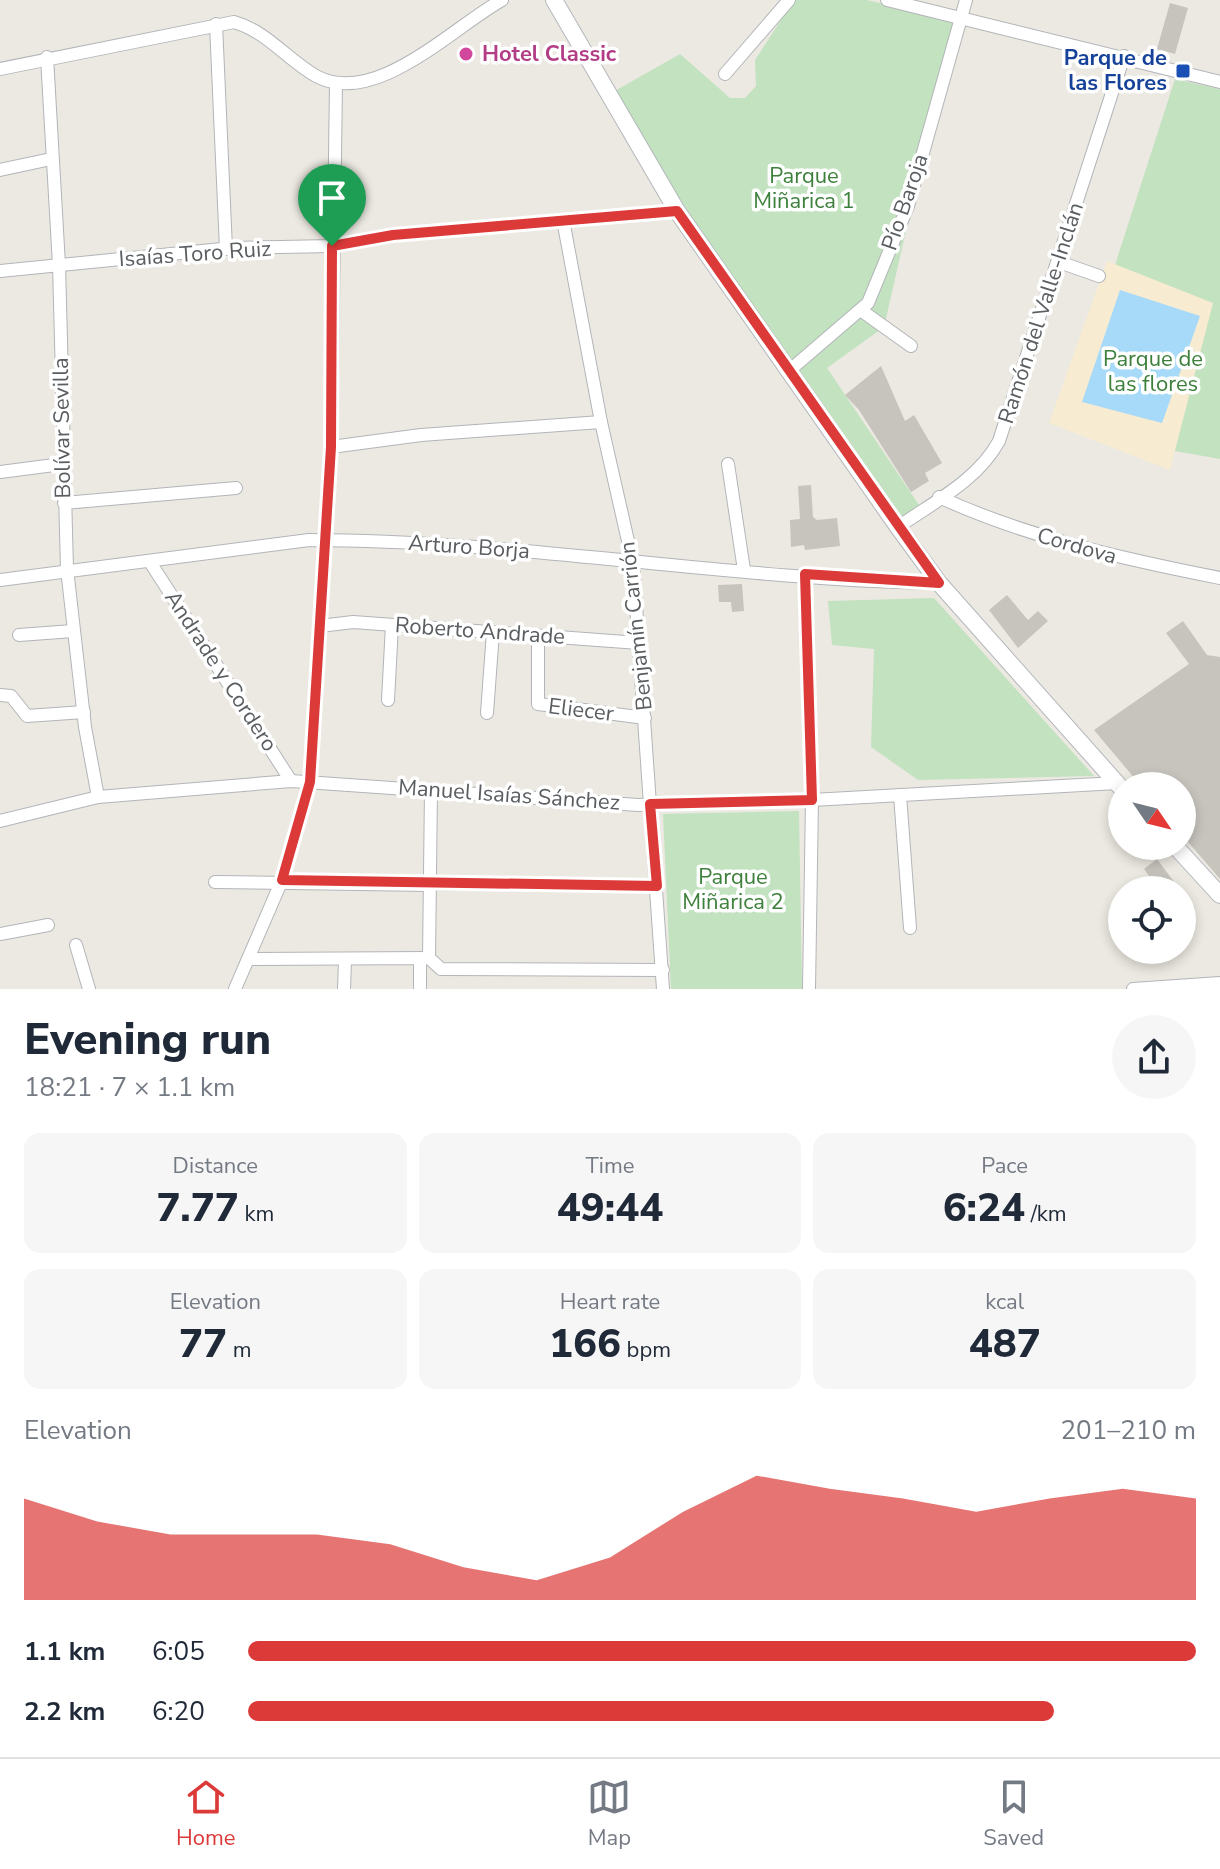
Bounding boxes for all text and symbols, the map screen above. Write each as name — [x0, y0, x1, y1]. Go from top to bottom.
place label: Hotel Classic — [482, 39, 617, 69]
place label: Parque de las Flores — [1064, 43, 1167, 98]
marker: Hotel Classic — [457, 45, 475, 63]
marker: Parque de las Flores — [1174, 62, 1192, 80]
street label: Pío Baroja — [874, 150, 936, 254]
park label: Parque Miñarica 1 — [753, 161, 855, 216]
pin — [298, 164, 366, 246]
icon: arrive — [310, 176, 354, 220]
street label: Ramón del Valle-Inclán — [991, 199, 1091, 427]
street label: Isaías Toro Ruiz — [118, 234, 272, 274]
park label: Parque de las flores — [1103, 344, 1203, 399]
street label: Bolívar Sevilla — [46, 357, 78, 499]
street label: Cordova — [1034, 520, 1120, 572]
street label: Arturo Borja — [407, 528, 531, 566]
street label: Benjamín Carrión — [612, 540, 660, 712]
street label: Andrade y Cordero — [158, 585, 284, 757]
street label: Roberto Andrade — [394, 610, 566, 652]
street label: Eliecer — [547, 691, 616, 729]
street label: Manuel Isaías Sánchez — [397, 772, 621, 818]
north arrow — [1108, 772, 1196, 860]
map controls — [1108, 772, 1196, 964]
park label: Parque Miñarica 2 — [682, 862, 784, 917]
button: locate — [1108, 876, 1196, 964]
text: Evening run — [24, 1010, 271, 1070]
button: share — [1112, 1015, 1196, 1099]
text: 18:21 · 7 × 1.1 km — [24, 1070, 235, 1105]
text: Distance — [173, 1151, 258, 1181]
text: Time — [586, 1151, 634, 1181]
text: Pace — [981, 1151, 1028, 1181]
text: 7.77 — [156, 1181, 239, 1235]
text: 49:44 — [557, 1181, 663, 1235]
text: 6:24 — [943, 1181, 1025, 1235]
text: km — [239, 1199, 274, 1229]
text: /km — [1025, 1199, 1067, 1229]
text: Elevation — [170, 1287, 261, 1317]
text: Heart rate — [560, 1287, 660, 1317]
text: kcal — [985, 1287, 1024, 1317]
text: 77 — [179, 1317, 227, 1371]
text: 166 — [549, 1317, 621, 1371]
text: 487 — [969, 1317, 1041, 1371]
text: m — [227, 1335, 252, 1365]
text: bpm — [621, 1335, 671, 1365]
text: Elevation — [24, 1413, 132, 1448]
text: 201–210 m — [1060, 1413, 1196, 1448]
text: 1.1 km — [24, 1634, 105, 1669]
text: 6:05 — [152, 1634, 205, 1669]
text: 2.2 km — [24, 1694, 105, 1729]
text: 6:20 — [152, 1694, 205, 1729]
tab: Home — [176, 1775, 235, 1853]
tab: Map — [587, 1775, 631, 1853]
tab: Saved — [983, 1775, 1044, 1853]

